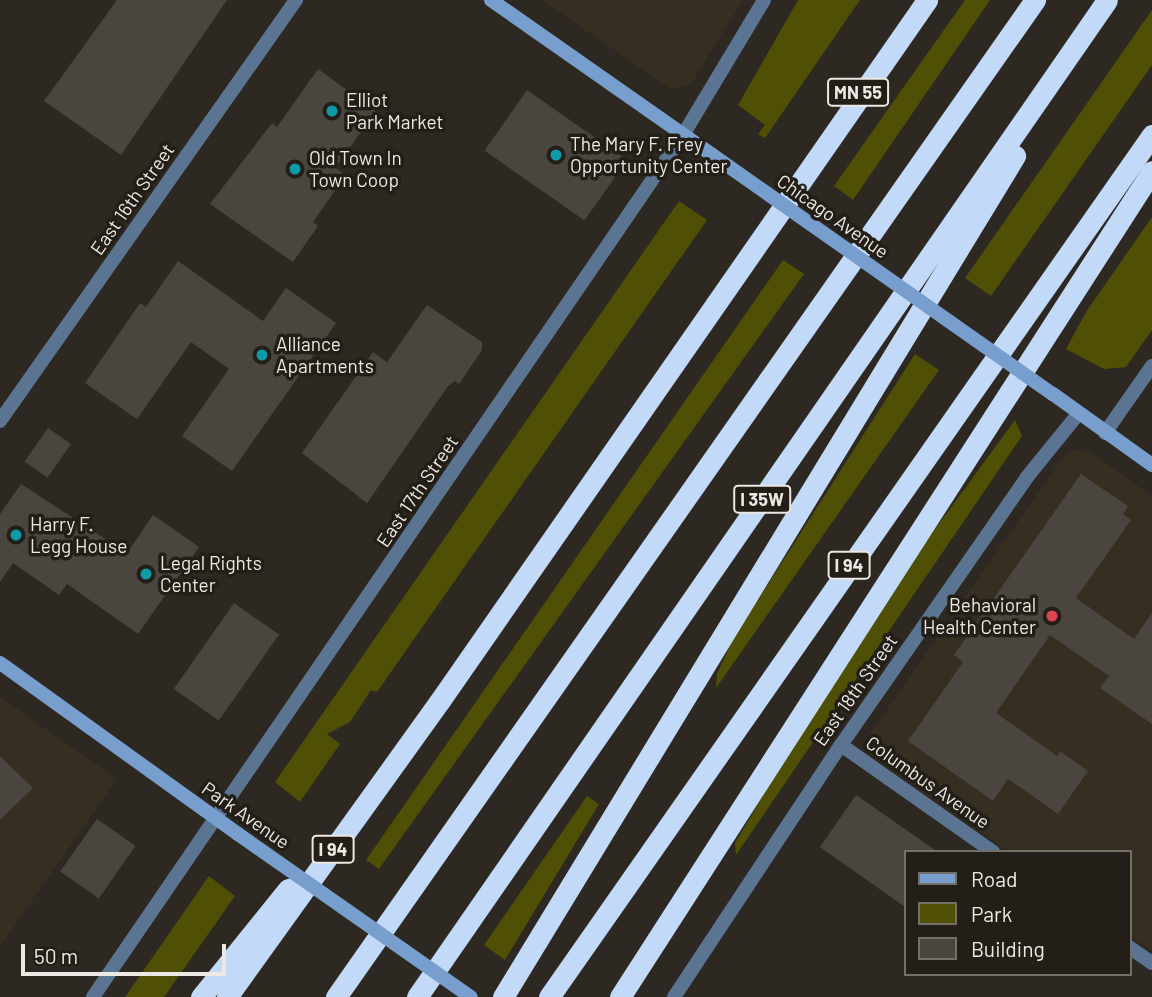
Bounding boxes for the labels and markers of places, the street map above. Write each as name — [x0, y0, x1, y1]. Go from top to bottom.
place label: Elliot Park Market — [346, 89, 443, 133]
marker: Elliot Park Market — [324, 103, 340, 119]
place label: The Mary F. Frey Opportunity Center — [570, 133, 727, 177]
place label: Old Town In Town Coop — [309, 147, 402, 191]
marker: The Mary F. Frey Opportunity Center — [548, 147, 564, 163]
marker: Old Town In Town Coop — [287, 161, 303, 177]
place label: Alliance Apartments — [276, 333, 374, 377]
marker: Alliance Apartments — [254, 347, 270, 363]
place label: Harry F. Legg House — [30, 513, 127, 557]
marker: Harry F. Legg House — [8, 527, 24, 543]
place label: Legal Rights Center — [160, 552, 262, 596]
marker: Legal Rights Center — [138, 566, 154, 582]
place label: Behavioral Health Center — [923, 594, 1036, 638]
marker: Behavioral Health Center — [1042, 606, 1062, 626]

